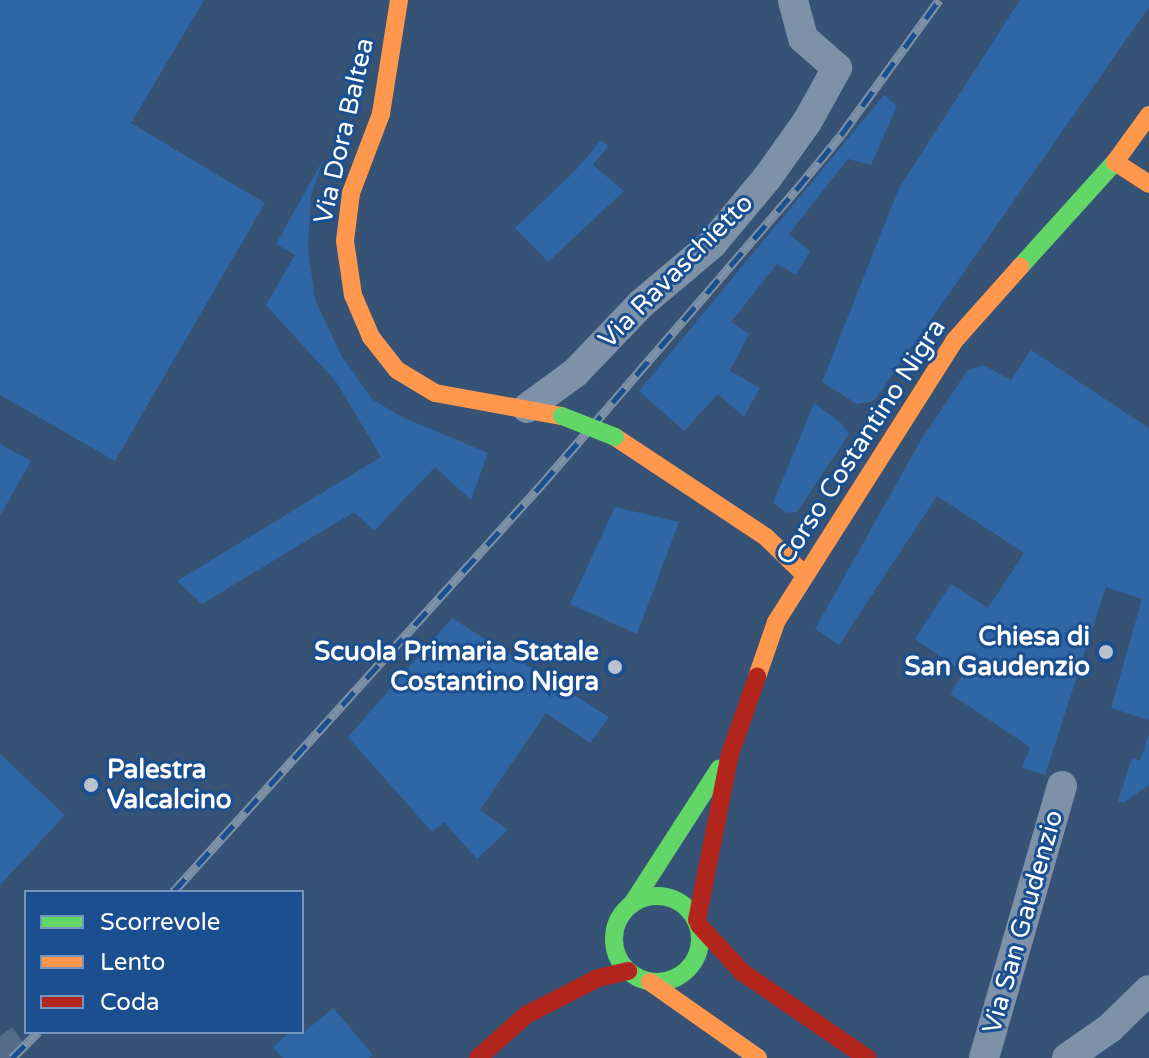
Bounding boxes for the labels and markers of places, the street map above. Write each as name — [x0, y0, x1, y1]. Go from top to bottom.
place label: Chiesa di San Gaudenzio — [905, 621, 1090, 682]
place label: Scuola Primaria Statale Costantino Nigra — [314, 636, 599, 698]
marker: Chiesa di San Gaudenzio — [1097, 643, 1115, 661]
marker: Scuola Primaria Statale Costantino Nigra — [606, 658, 624, 676]
place label: Palestra Valcalcino — [107, 754, 232, 816]
marker: Palestra Valcalcino — [82, 776, 100, 794]

